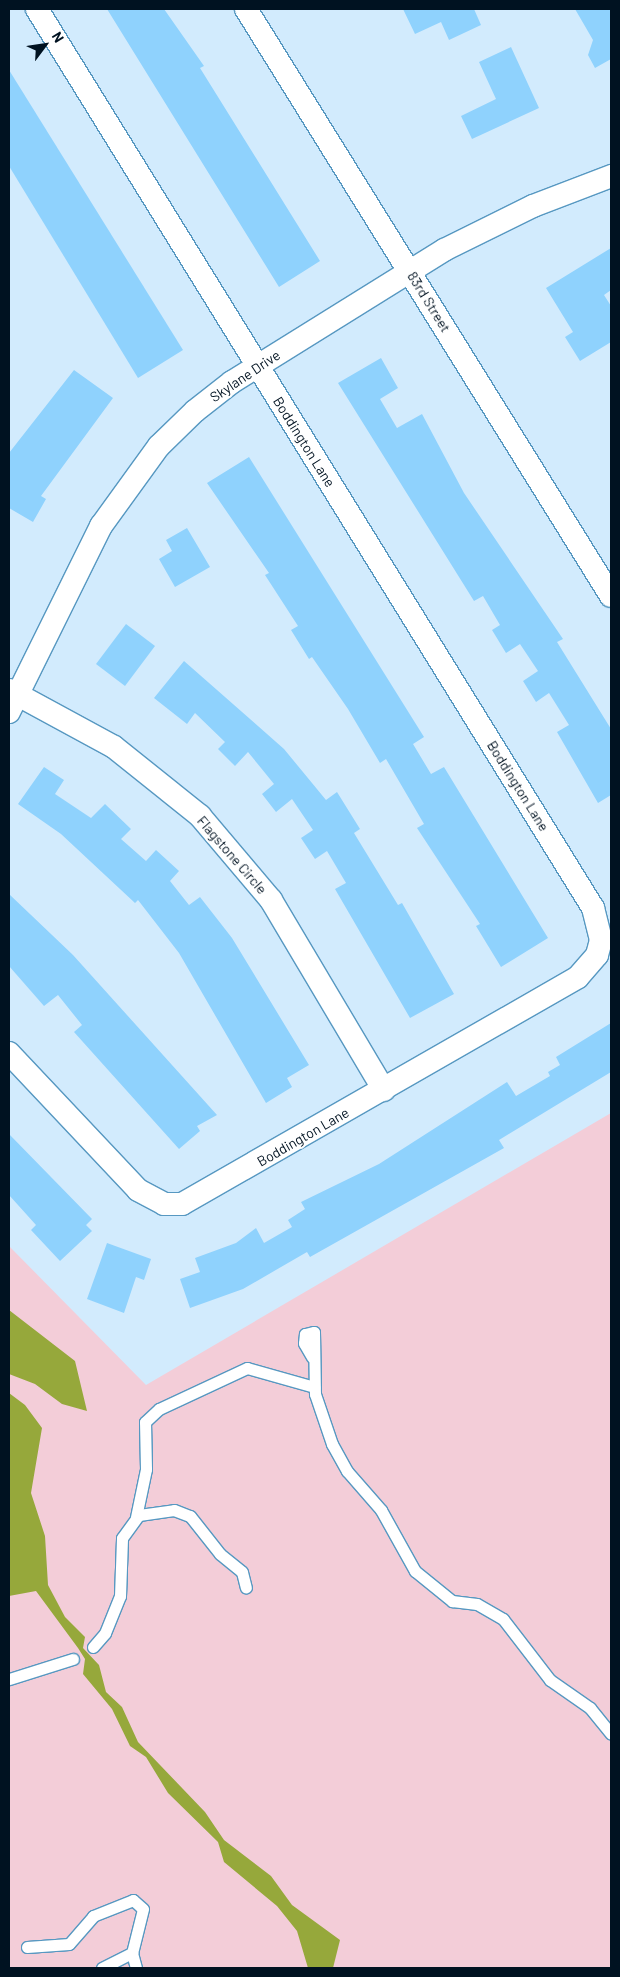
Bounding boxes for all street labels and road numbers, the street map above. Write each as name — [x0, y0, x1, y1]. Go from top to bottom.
street label: 83rd Street — [404, 269, 454, 335]
street label: Skylane Drive — [207, 346, 283, 406]
street label: Boddington Lane — [270, 394, 338, 490]
street label: Boddington Lane — [484, 738, 552, 834]
street label: Flagstone Circle — [194, 813, 270, 897]
street label: Boddington Lane — [254, 1104, 352, 1170]

